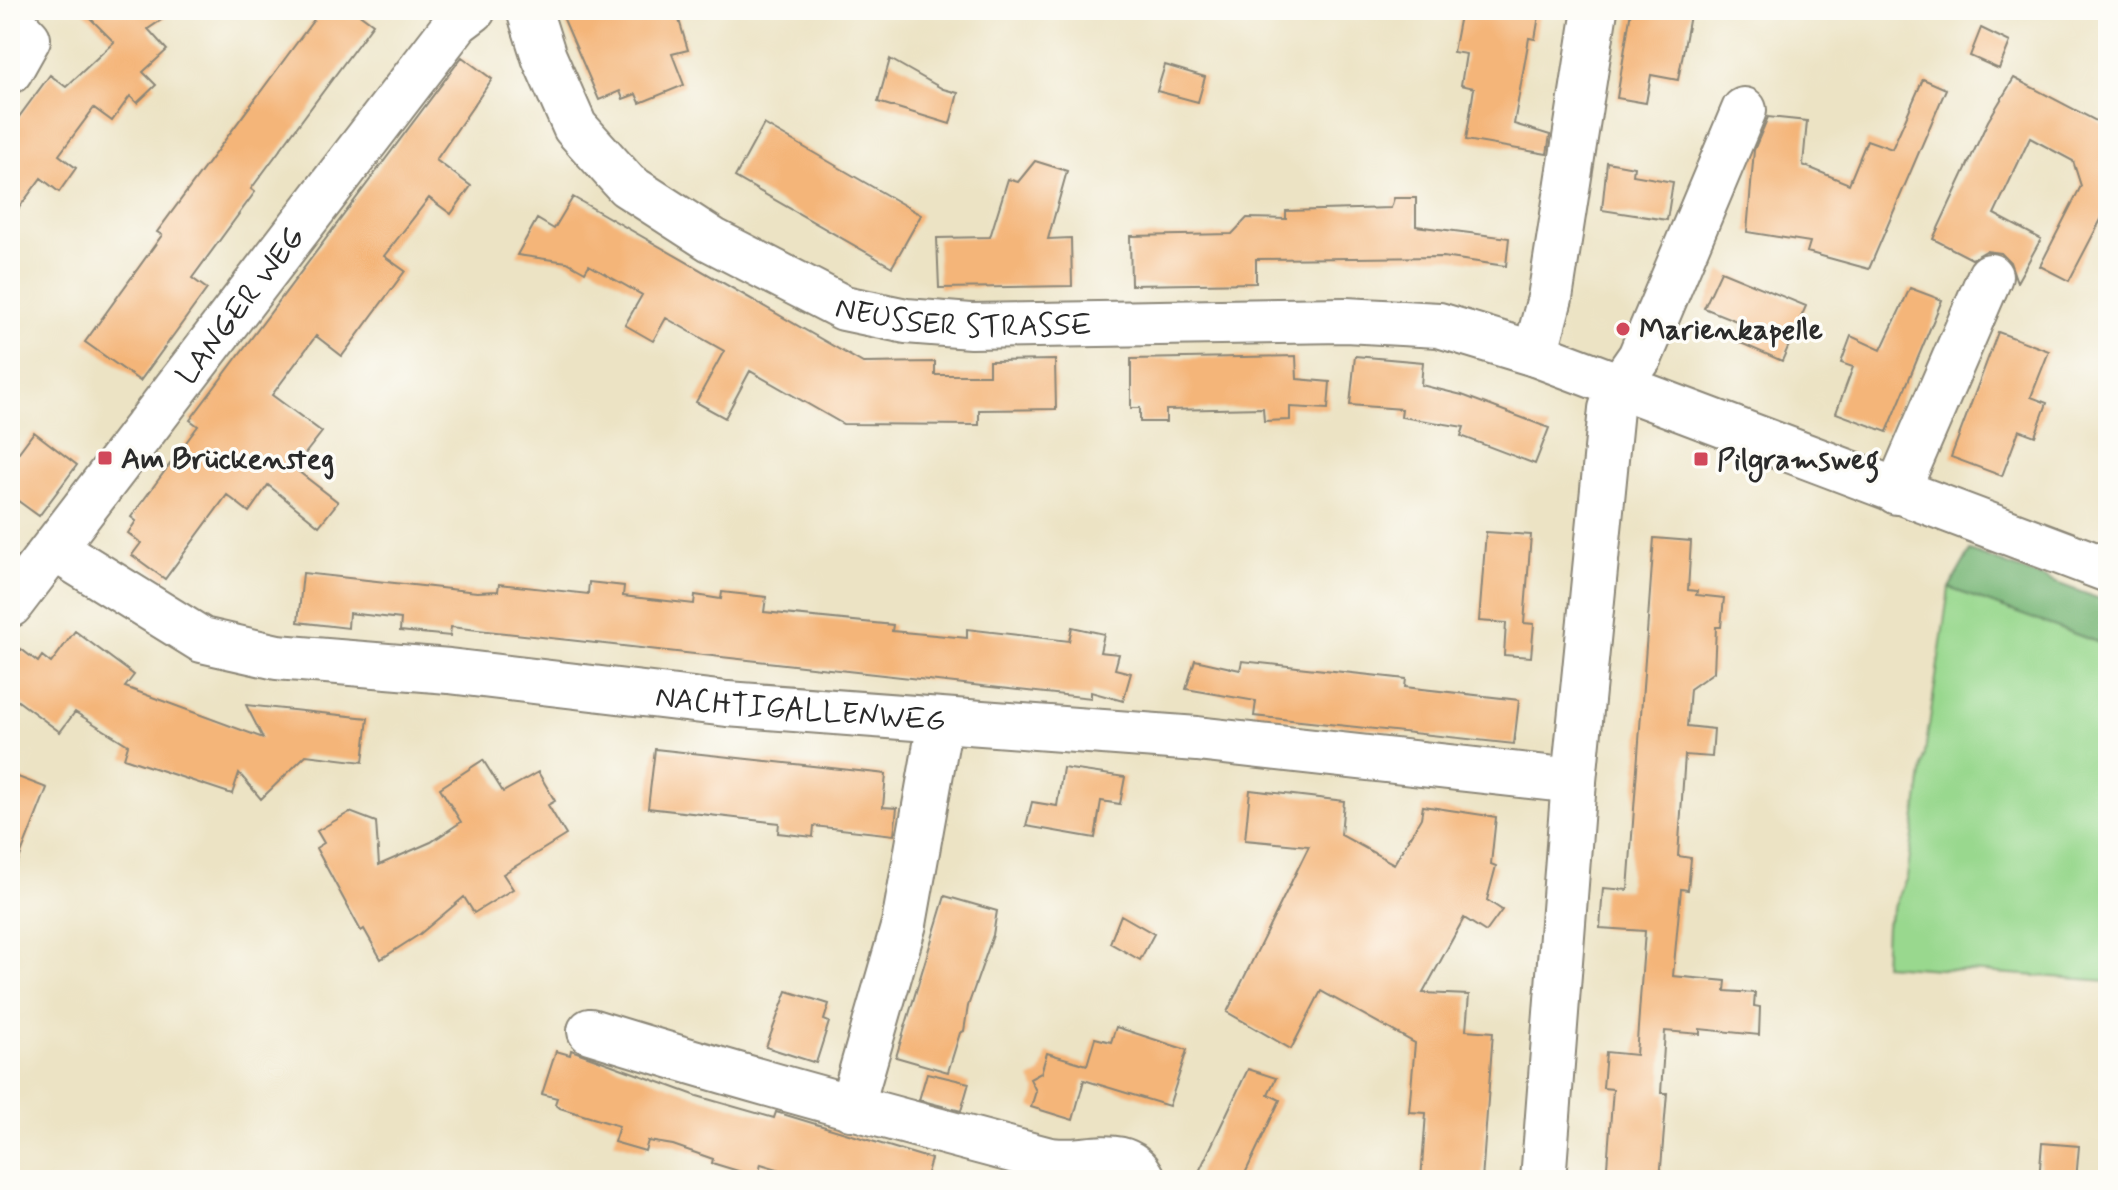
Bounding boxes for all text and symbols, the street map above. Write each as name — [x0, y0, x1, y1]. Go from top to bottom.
street label: LANGER WEG — [168, 219, 314, 393]
street label: NEUSSER STRASSE — [832, 289, 1092, 347]
place label: Marienkapelle — [1639, 311, 1823, 350]
marker: Marienkapelle — [1614, 320, 1632, 338]
place label: Am Brückensteg — [121, 440, 334, 480]
place label: Pilgramsweg — [1717, 441, 1879, 484]
marker: Am Brückensteg — [96, 449, 114, 467]
marker: Pilgramsweg — [1692, 450, 1710, 468]
street label: NACHTIGALLENWEG — [653, 678, 947, 741]

